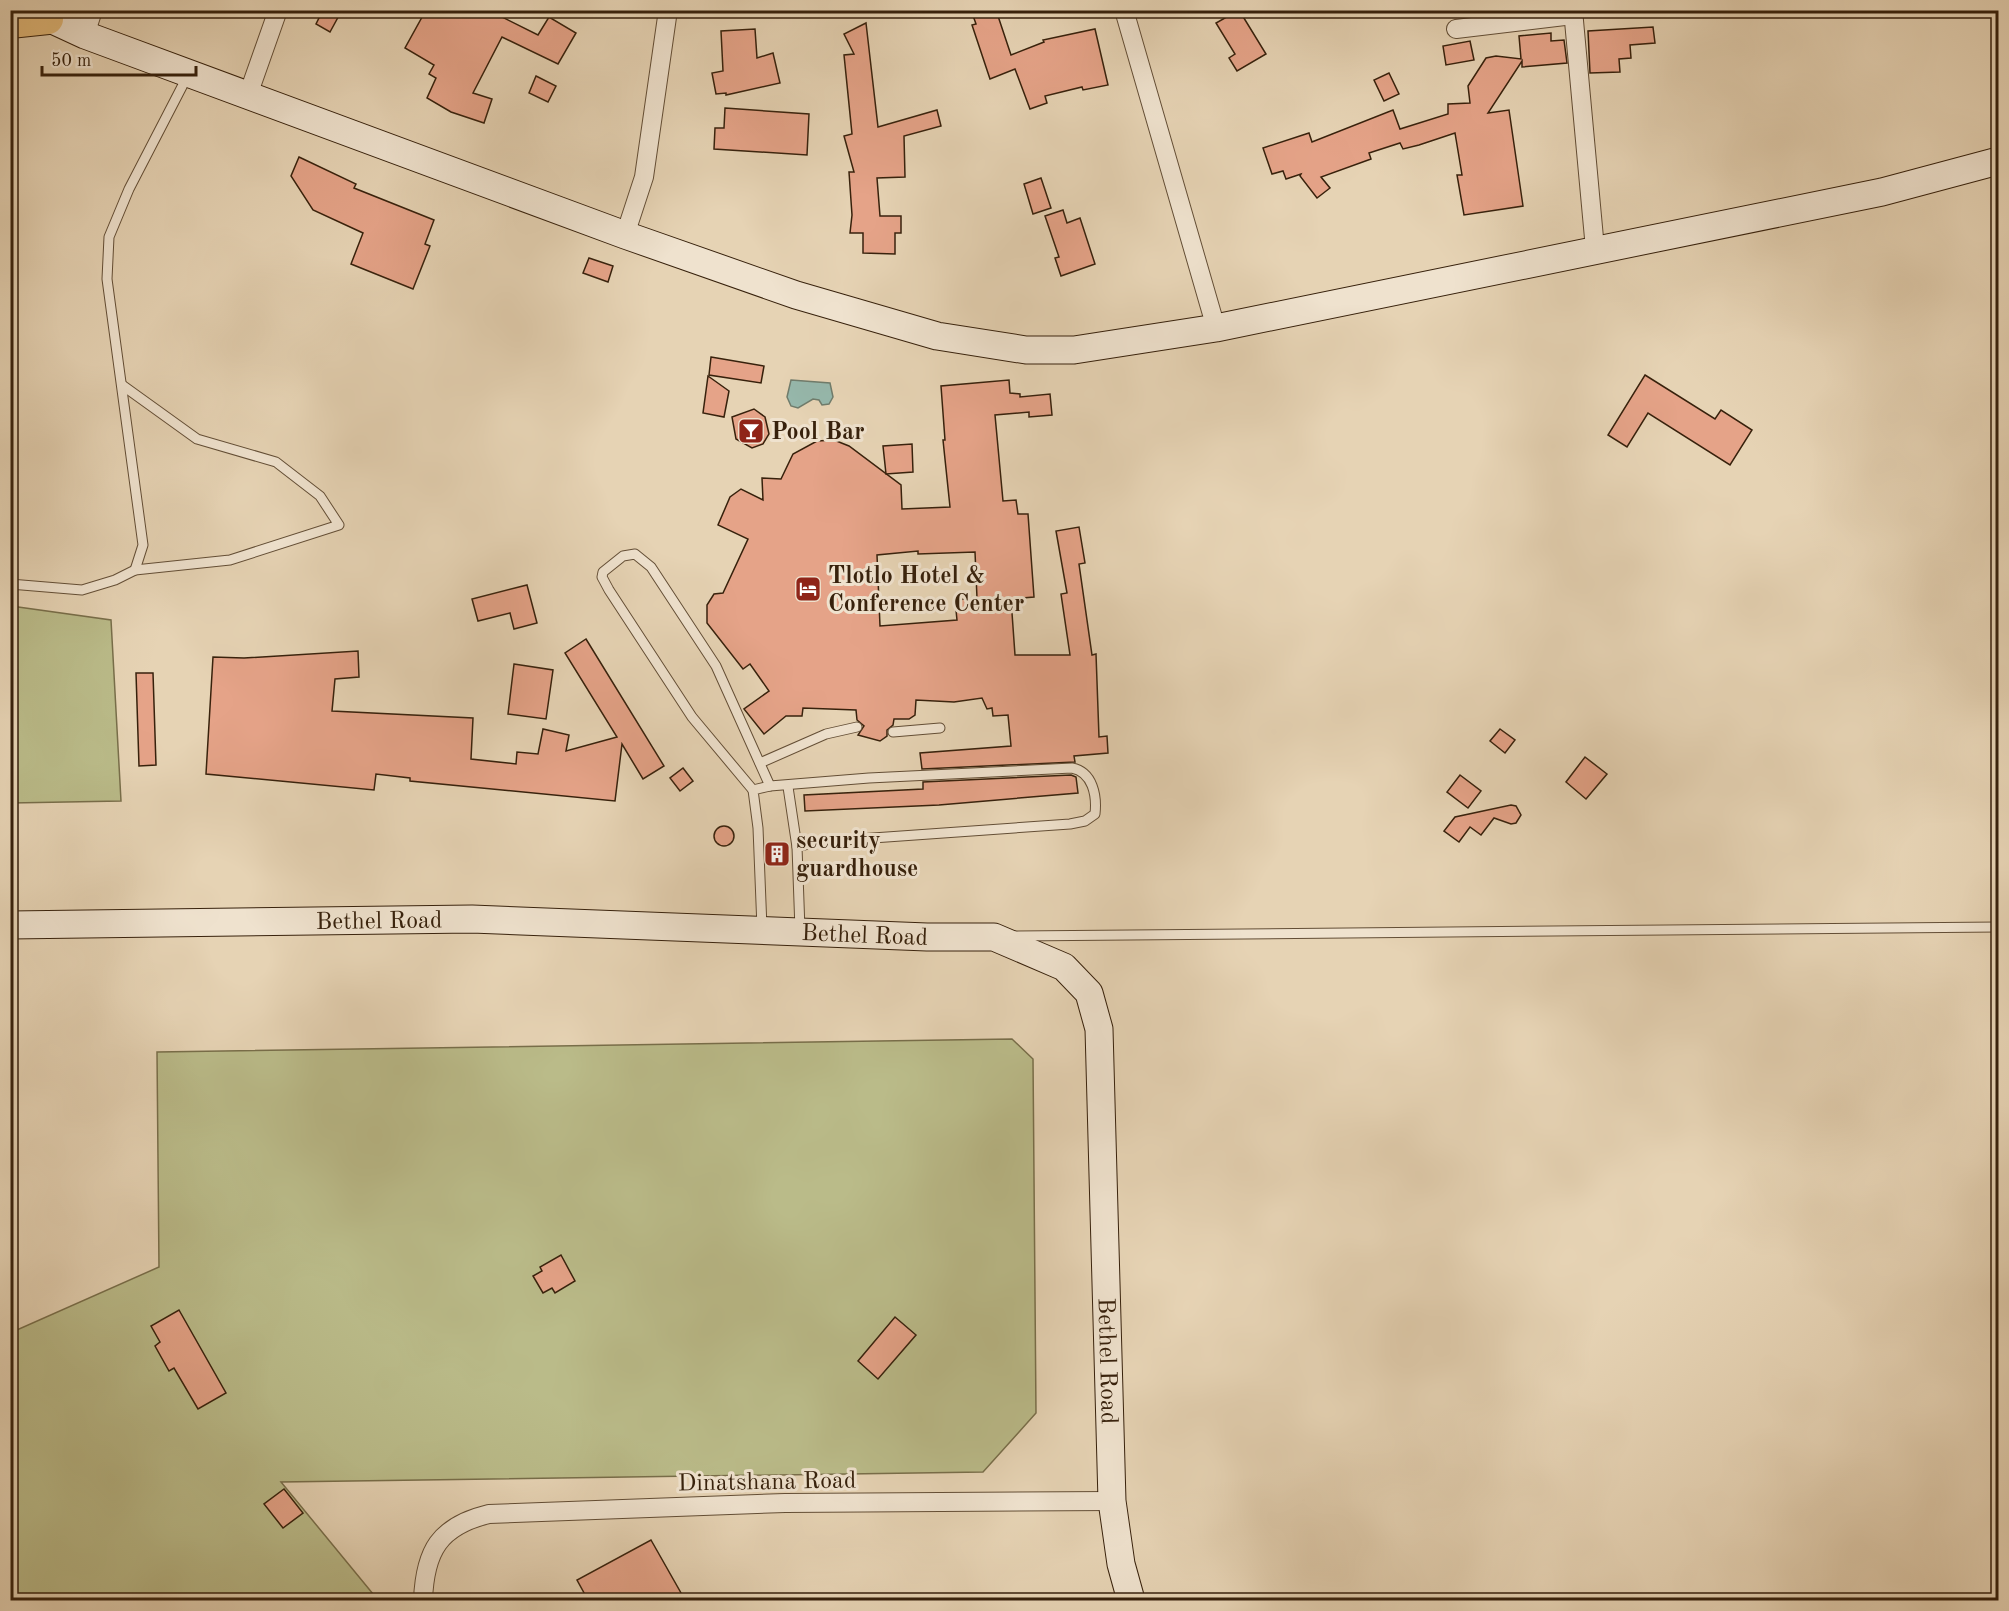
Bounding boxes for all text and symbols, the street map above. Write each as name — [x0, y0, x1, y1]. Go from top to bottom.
scale bar — [42, 39, 196, 77]
text: 50 m — [51, 52, 91, 70]
bar icon: Pool Bar — [736, 416, 766, 446]
place label: Pool Bar — [771, 421, 865, 445]
place label: Tlotlo Hotel & Conference Center — [828, 565, 1024, 617]
hotel icon: Tlotlo Hotel & Conference Center — [793, 574, 823, 604]
place label: security guardhouse — [796, 830, 918, 882]
building icon: security guardhouse — [762, 839, 792, 869]
street label: Bethel Road — [315, 909, 443, 935]
street label: Bethel Road — [801, 922, 928, 951]
street label: Bethel Road — [1092, 1297, 1120, 1425]
street label: Dinatshana Road — [677, 1469, 857, 1497]

